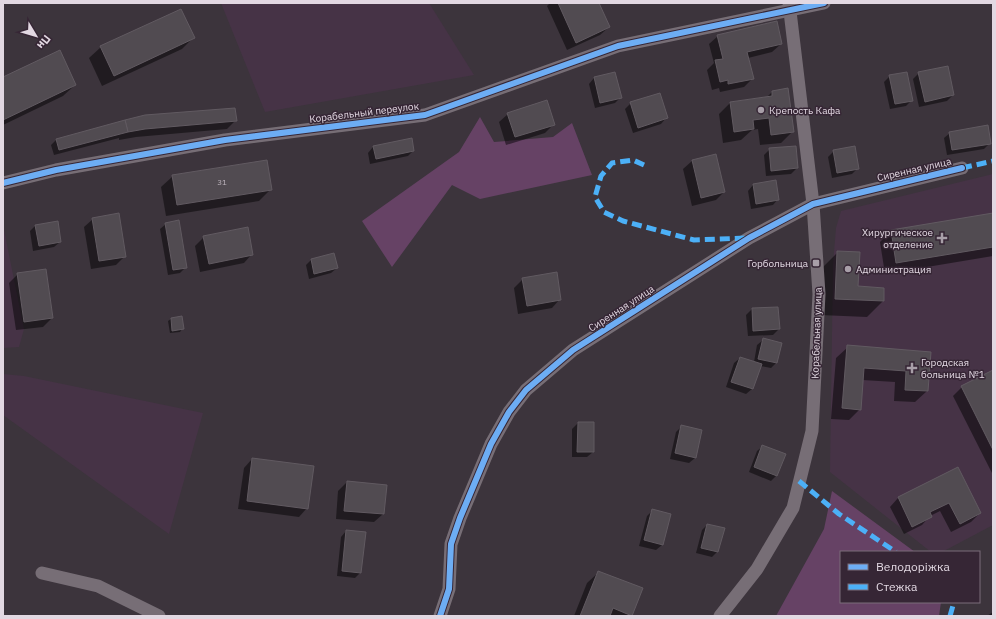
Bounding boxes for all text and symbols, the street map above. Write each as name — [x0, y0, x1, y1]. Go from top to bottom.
north arrow — [16, 16, 56, 56]
text: Пн — [34, 32, 54, 52]
street label: Корабельный переулок — [308, 99, 420, 126]
place label: Крепость Кафа — [769, 104, 841, 117]
marker: Крепость Кафа — [756, 105, 766, 115]
street label: Сиренная улица — [876, 154, 953, 184]
house number: 31 — [217, 177, 227, 187]
place label: Хирургическое отделение — [862, 226, 934, 251]
marker: Хирургическое отделение — [936, 232, 948, 244]
place label: Горбольница — [747, 257, 809, 270]
marker: Горбольница — [811, 258, 821, 268]
place label: Администрация — [856, 263, 931, 276]
marker: Администрация — [843, 264, 853, 274]
street label: Сиренная улица — [586, 282, 657, 335]
street label: Корабельная улица — [808, 286, 825, 379]
place label: Городская больница №1 — [921, 356, 985, 381]
marker: Городская больница №1 — [906, 362, 918, 374]
legend — [840, 551, 980, 603]
text: Велодоріжка — [876, 559, 950, 574]
text: Стежка — [876, 579, 918, 594]

